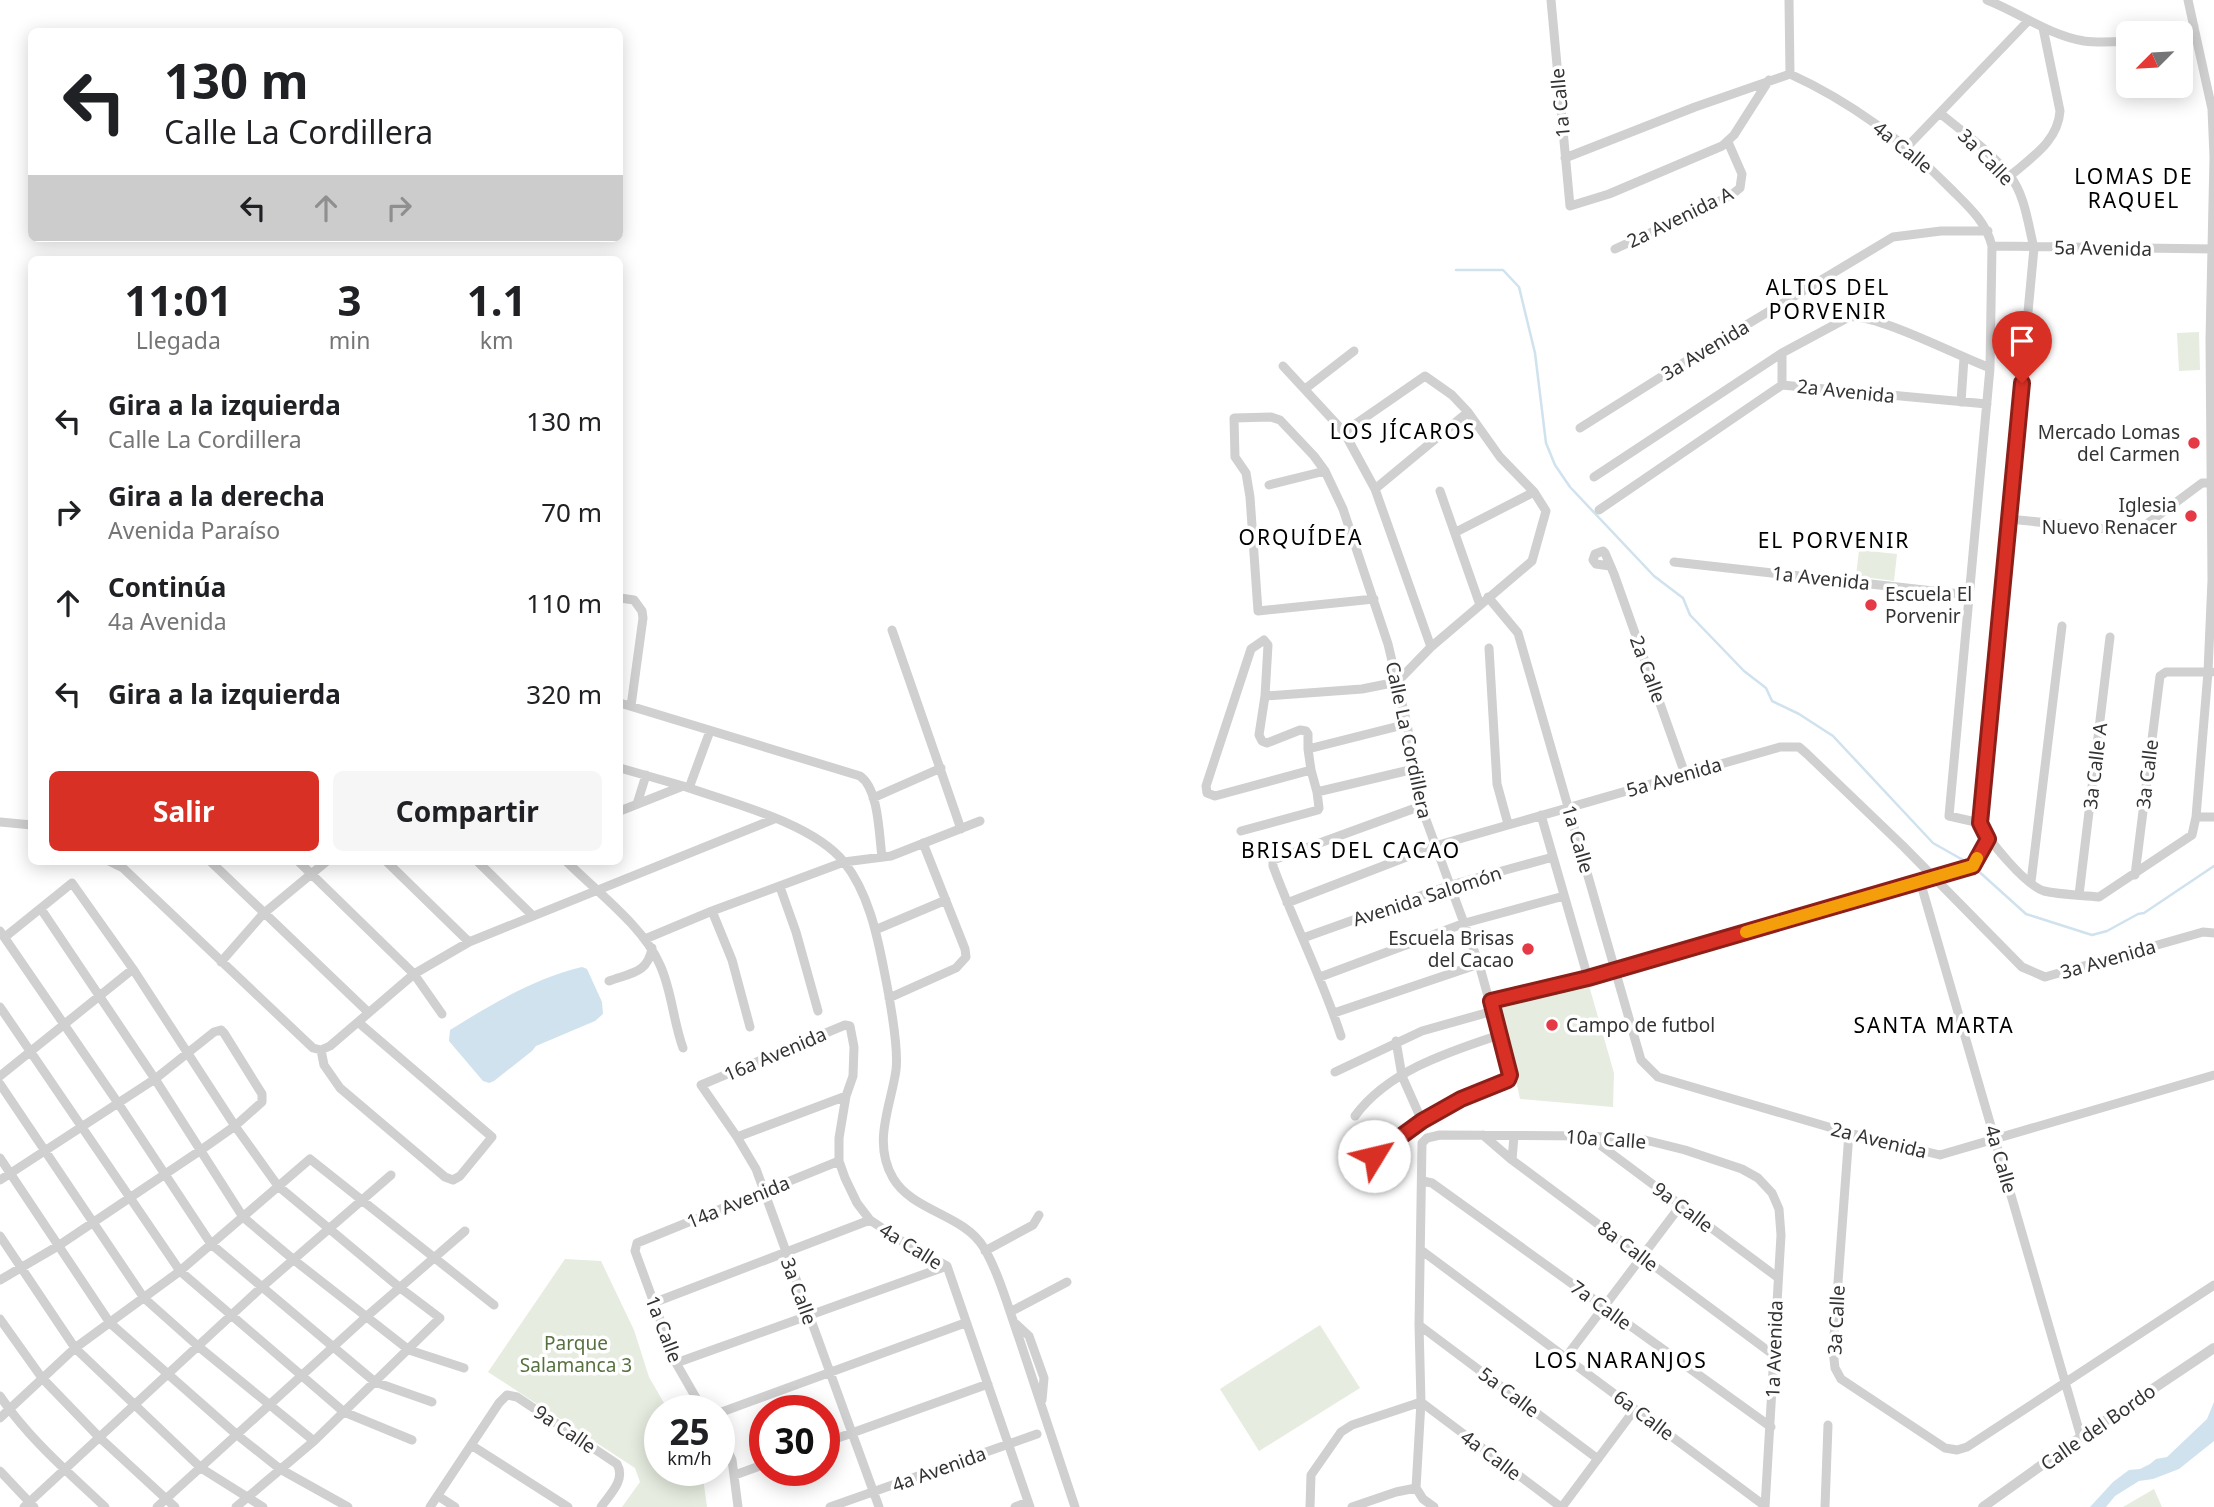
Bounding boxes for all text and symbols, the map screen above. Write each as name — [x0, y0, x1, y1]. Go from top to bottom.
north arrow — [2116, 21, 2193, 98]
map controls — [2116, 21, 2193, 98]
text: 130 m — [164, 47, 309, 113]
icon: left — [49, 56, 140, 147]
street label: 1a Calle — [1544, 67, 1576, 139]
text: Calle La Cordillera — [164, 110, 433, 153]
street label: 4a Calle — [1868, 115, 1938, 179]
street label: 3a Calle — [1952, 123, 2020, 191]
district label: LOMAS DE RAQUEL — [2074, 162, 2194, 214]
street label: 2a Avenida A — [1623, 180, 1738, 254]
icon: left — [234, 189, 272, 227]
icon: ahead — [307, 189, 345, 227]
icon: right — [380, 189, 418, 227]
street label: 5a Avenida — [2054, 234, 2152, 262]
text: 11:01 — [124, 271, 232, 328]
text: 3 — [338, 271, 362, 328]
text: 1.1 — [467, 271, 527, 328]
district label: ALTOS DEL PORVENIR — [1766, 273, 1890, 325]
pin — [1992, 311, 2052, 383]
street label: 3a Avenida — [1656, 314, 1754, 386]
icon: arrive — [2003, 322, 2041, 360]
text: Llegada — [136, 324, 221, 356]
text: min — [329, 324, 370, 356]
text: km — [480, 324, 514, 356]
street label: 2a Avenida — [1796, 373, 1896, 409]
text: Gira a la izquierda — [108, 387, 341, 423]
icon: left — [49, 402, 87, 440]
text: 130 m — [526, 403, 602, 439]
district label: LOS JÍCAROS — [1330, 417, 1476, 445]
place label: Mercado Lomas del Carmen — [2038, 419, 2180, 467]
text: Calle La Cordillera — [108, 423, 302, 455]
marker: Mercado Lomas del Carmen — [2186, 435, 2202, 451]
text: Gira a la derecha — [108, 478, 325, 514]
place label: Iglesia Nuevo Renacer — [2042, 492, 2177, 540]
icon: right — [49, 493, 87, 531]
text: 70 m — [541, 494, 602, 530]
marker: Iglesia Nuevo Renacer — [2183, 508, 2199, 524]
text: Avenida Paraíso — [108, 514, 280, 546]
district label: ORQUÍDEA — [1239, 523, 1363, 551]
district label: EL PORVENIR — [1758, 526, 1910, 554]
street label: 1a Avenida — [1771, 560, 1871, 596]
text: Continúa — [108, 569, 226, 605]
place label: Escuela El Porvenir — [1885, 581, 1972, 629]
icon: ahead — [49, 584, 87, 622]
text: 110 m — [526, 585, 602, 621]
marker: Escuela El Porvenir — [1863, 597, 1879, 613]
text: 4a Avenida — [108, 605, 227, 637]
street label: 2a Calle — [1624, 632, 1672, 706]
street label: Calle La Cordillera — [1380, 659, 1438, 821]
icon: left — [49, 675, 87, 713]
text: Gira a la izquierda — [108, 676, 341, 712]
text: 320 m — [526, 676, 602, 712]
street label: 3a Calle A — [2077, 721, 2113, 811]
street label: 3a Calle — [2130, 738, 2164, 810]
street label: 5a Avenida — [1623, 751, 1725, 803]
button: Salir — [49, 771, 319, 851]
button: Compartir — [333, 771, 602, 851]
street label: 1a Calle — [1556, 802, 1600, 876]
district label: BRISAS DEL CACAO — [1241, 836, 1461, 864]
street label: Avenida Salomón — [1349, 860, 1505, 932]
place label: Escuela Brisas del Cacao — [1388, 925, 1514, 973]
street label: 3a Avenida — [2057, 933, 2159, 985]
marker: Escuela Brisas del Cacao — [1520, 941, 1536, 957]
district label: SANTA MARTA — [1853, 1011, 2015, 1039]
place label: Campo de futbol — [1566, 1012, 1715, 1038]
marker: Campo de futbol — [1544, 1017, 1560, 1033]
street label: 16a Avenida — [720, 1021, 830, 1087]
street label: 2a Avenida — [1828, 1116, 1930, 1164]
position arrow — [1337, 1119, 1411, 1193]
street label: 4a Calle — [1979, 1122, 2023, 1196]
street label: 10a Calle — [1565, 1123, 1647, 1155]
street label: 14a Avenida — [683, 1170, 793, 1234]
street label: 9a Calle — [1647, 1176, 1719, 1238]
street label: 8a Calle — [1592, 1215, 1664, 1277]
street label: 4a Calle — [875, 1217, 947, 1275]
street label: 3a Calle — [775, 1254, 823, 1328]
street label: 7a Calle — [1565, 1274, 1637, 1336]
street label: 3a Calle — [1821, 1285, 1851, 1355]
street label: 1a Calle — [639, 1292, 689, 1366]
street label: 1a Avenida — [1759, 1300, 1789, 1398]
park label: Parque Salamanca 3 — [520, 1330, 632, 1378]
district label: LOS NARANJOS — [1534, 1346, 1708, 1374]
street label: 5a Calle — [1473, 1361, 1545, 1423]
street label: Calle del Bordo — [2035, 1378, 2161, 1476]
street label: 6a Calle — [1608, 1384, 1680, 1446]
speed limit sign: 30 — [749, 1395, 840, 1486]
street label: 9a Calle — [529, 1399, 601, 1459]
text: 25 — [669, 1408, 710, 1455]
street label: 4a Calle — [1455, 1424, 1527, 1486]
street label: 4a Avenida — [889, 1440, 989, 1498]
text: km/h — [667, 1446, 712, 1470]

